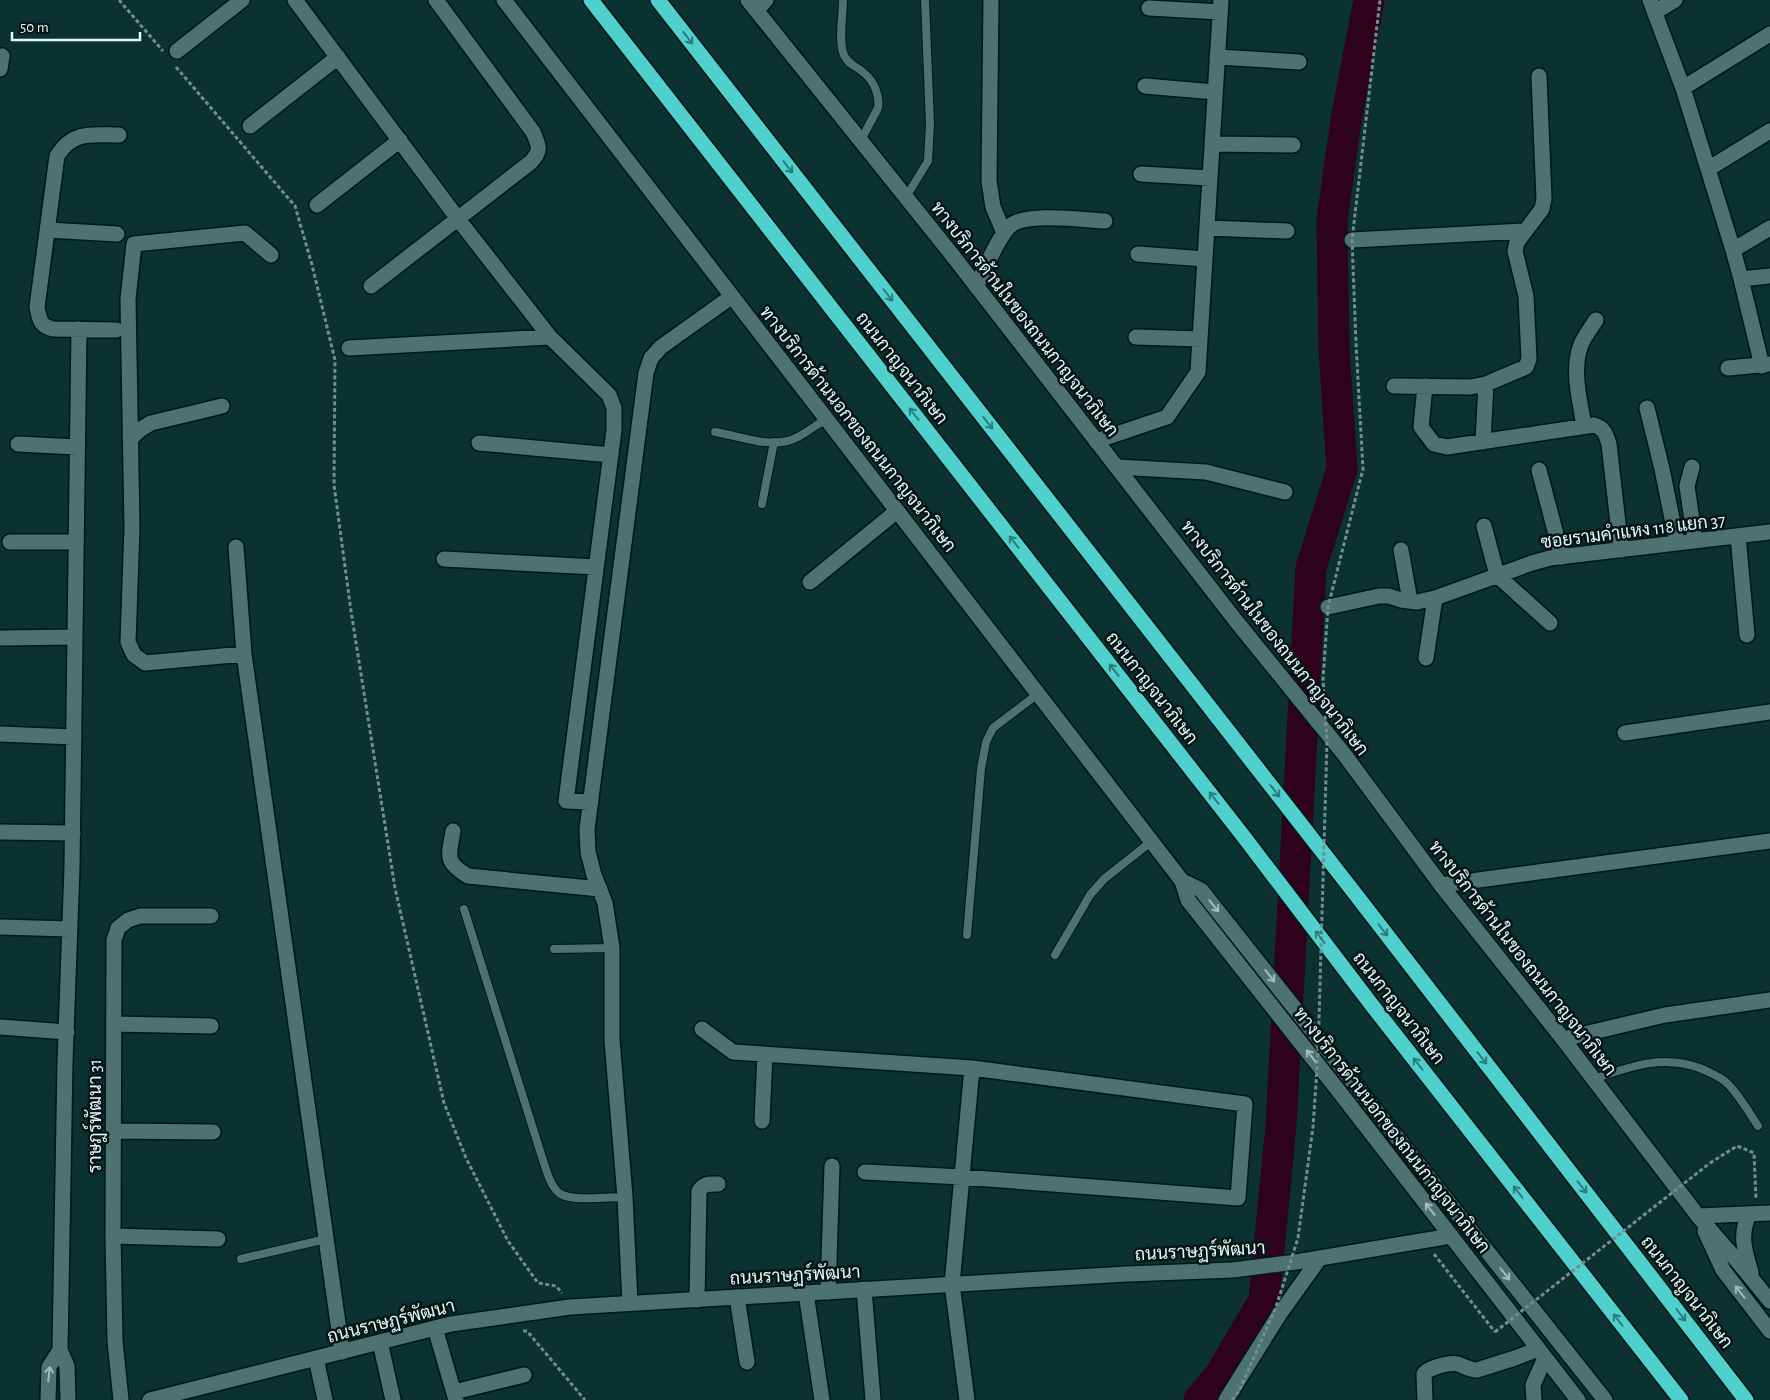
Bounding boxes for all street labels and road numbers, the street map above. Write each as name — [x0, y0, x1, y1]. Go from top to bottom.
street label: ทางบริการด้านในของถนนกาญจนาภิเษก — [926, 196, 1125, 441]
street label: ทางบริการด้านนอกของถนนกาญจนาภิเษก — [755, 301, 962, 556]
street label: ถนนกาญจนาภิเษก — [851, 307, 953, 429]
street label: ซอยรามคำแหง 118 แยก 37 — [1540, 510, 1726, 552]
street label: ทางบริการด้านในของถนนกาญจนาภิเษก — [1176, 515, 1375, 760]
street label: ถนนกาญจนาภิเษก — [1101, 627, 1203, 749]
street label: ทางบริการด้านในของถนนกาญจนาภิเษก — [1424, 835, 1623, 1080]
street label: ถนนกาญจนาภิเษก — [1348, 947, 1450, 1069]
street label: ทางบริการด้านนอกของถนนกาญจนาภิเษก — [1289, 1002, 1496, 1257]
street label: ราษฎร์พัฒนา 31 — [82, 1059, 107, 1173]
street label: ถนนกาญจนาภิเษก — [1636, 1231, 1738, 1353]
street label: ถนนราษฏร์พัฒนา — [1134, 1235, 1266, 1266]
street label: ถนนราษฏร์พัฒนา — [729, 1259, 861, 1290]
street label: ถนนราษฏร์พัฒนา — [324, 1293, 457, 1348]

